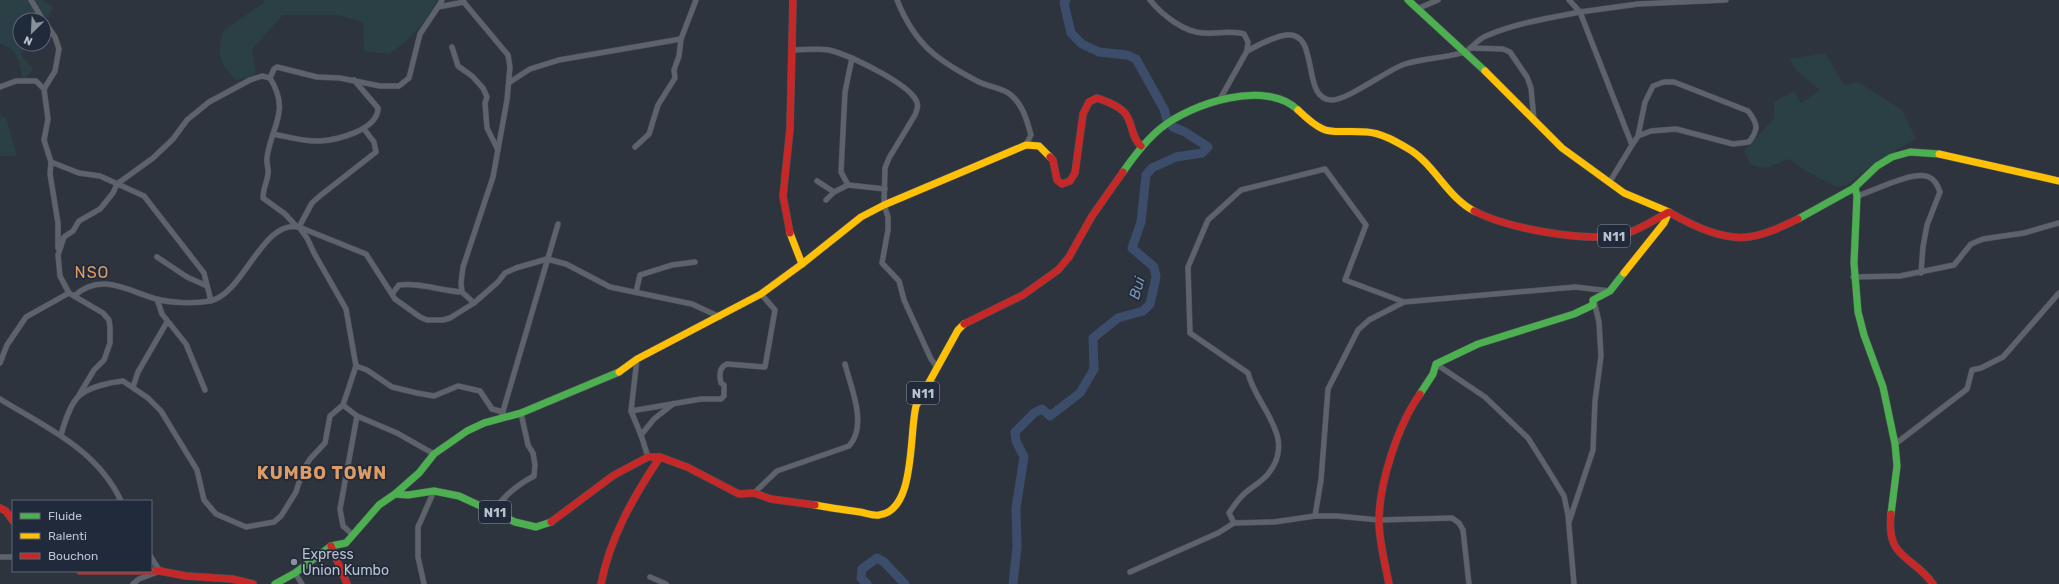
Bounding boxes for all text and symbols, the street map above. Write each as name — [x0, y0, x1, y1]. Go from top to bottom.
north arrow — [12, 12, 52, 52]
text: N — [22, 33, 34, 48]
road number: N11 — [1598, 225, 1630, 247]
district label: NSO — [75, 263, 109, 282]
water label: Bui — [1125, 274, 1149, 301]
road number: N11 — [907, 382, 939, 404]
district label: KUMBO TOWN — [257, 462, 387, 484]
legend — [12, 500, 152, 572]
road number: N11 — [479, 501, 511, 523]
text: Fluide — [48, 509, 82, 523]
text: Ralenti — [48, 529, 87, 543]
place label: Express Union Kumbo — [302, 546, 389, 579]
text: Bouchon — [48, 549, 98, 563]
marker: Express Union Kumbo — [289, 557, 299, 567]

